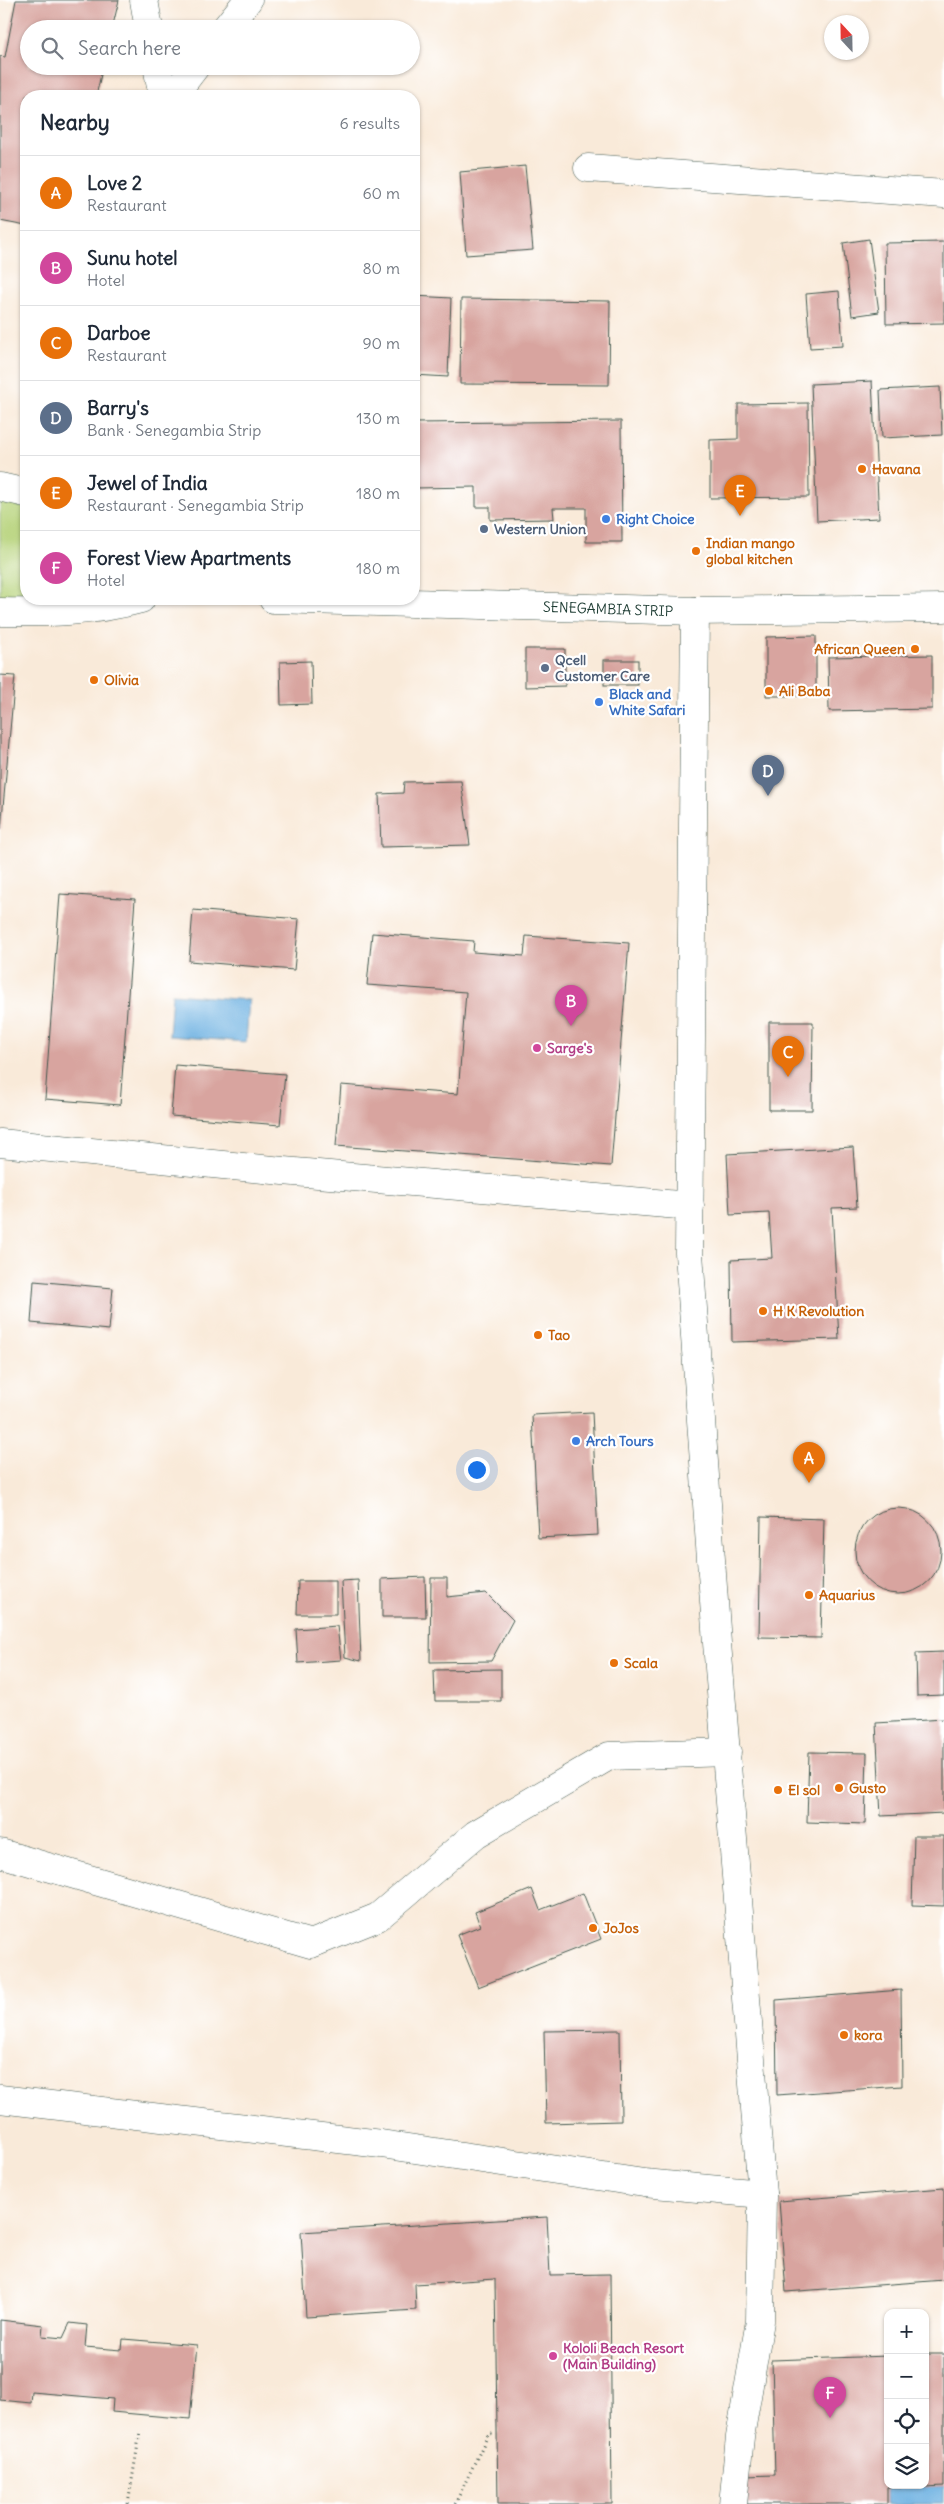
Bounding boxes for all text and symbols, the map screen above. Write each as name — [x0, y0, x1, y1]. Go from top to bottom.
north arrow — [824, 15, 869, 60]
search box — [20, 20, 420, 75]
icon: search — [38, 34, 66, 62]
text: Search here — [78, 36, 181, 60]
text: Nearby — [40, 109, 110, 136]
text: 6 results — [339, 113, 400, 133]
text: Love 2 — [87, 171, 142, 195]
text: A — [51, 183, 61, 203]
text: 60 m — [362, 183, 400, 203]
text: Restaurant — [87, 195, 167, 215]
text: Sunu hotel — [87, 246, 177, 270]
text: B — [51, 258, 61, 278]
text: 80 m — [362, 258, 400, 278]
text: Hotel — [87, 270, 125, 290]
text: Darboe — [87, 321, 150, 345]
text: C — [51, 333, 61, 353]
text: 90 m — [362, 333, 400, 353]
text: Restaurant — [87, 345, 167, 365]
text: Barry's — [87, 396, 149, 420]
text: D — [50, 408, 62, 428]
text: 130 m — [356, 408, 400, 428]
text: Bank · Senegambia Strip — [87, 420, 261, 440]
place label: Havana — [872, 460, 921, 478]
marker: Havana — [856, 463, 868, 475]
text: Jewel of India — [87, 471, 208, 495]
pin: E — [724, 475, 756, 516]
text: E — [51, 483, 61, 503]
text: 180 m — [356, 483, 400, 503]
text: Restaurant · Senegambia Strip — [87, 495, 304, 515]
place label: Right Choice — [616, 510, 695, 528]
marker: Right Choice — [600, 513, 612, 525]
place label: Western Union — [494, 520, 586, 538]
marker: Western Union — [478, 523, 490, 535]
place label: Indian mango global kitchen — [706, 534, 795, 568]
marker: Indian mango global kitchen — [690, 545, 702, 557]
text: Forest View Apartments — [87, 546, 291, 570]
text: F — [51, 558, 61, 578]
text: 180 m — [356, 558, 400, 578]
text: Hotel — [87, 570, 125, 590]
street label: SENEGAMBIA STRIP — [543, 598, 673, 620]
place label: African Queen — [814, 640, 905, 658]
marker: African Queen — [909, 643, 921, 655]
place label: Qcell Customer Care — [555, 651, 650, 685]
marker: Qcell Customer Care — [539, 662, 551, 674]
place label: Olivia — [104, 671, 139, 689]
marker: Olivia — [88, 674, 100, 686]
place label: Ali Baba — [779, 682, 830, 700]
place label: Black and White Safari — [609, 685, 685, 719]
marker: Ali Baba — [763, 685, 775, 697]
marker: Black and White Safari — [593, 696, 605, 708]
pin: D — [752, 755, 784, 796]
pin: B — [555, 985, 587, 1026]
pin: C — [772, 1036, 804, 1077]
place label: Sarge's — [547, 1039, 593, 1057]
marker: Sarge's — [531, 1042, 543, 1054]
place label: H K Revolution — [773, 1302, 864, 1320]
marker: H K Revolution — [757, 1305, 769, 1317]
place label: Tao — [548, 1326, 570, 1344]
marker: Tao — [532, 1329, 544, 1341]
place label: Arch Tours — [586, 1432, 654, 1450]
marker: Arch Tours — [570, 1435, 582, 1447]
pin: A — [793, 1442, 825, 1483]
your location — [464, 1457, 490, 1483]
place label: Aquarius — [819, 1586, 876, 1604]
marker: Aquarius — [803, 1589, 815, 1601]
place label: Scala — [624, 1654, 658, 1672]
marker: Scala — [608, 1657, 620, 1669]
place label: Gusto — [849, 1779, 886, 1797]
place label: El sol — [788, 1781, 820, 1799]
marker: Gusto — [833, 1782, 845, 1794]
marker: El sol — [772, 1784, 784, 1796]
place label: JoJos — [603, 1919, 639, 1937]
marker: JoJos — [587, 1922, 599, 1934]
place label: kora — [854, 2026, 882, 2044]
marker: kora — [838, 2029, 850, 2041]
map controls — [884, 2309, 929, 2489]
button: + — [884, 2309, 929, 2354]
place label: Kololi Beach Resort (Main Building) — [563, 2339, 684, 2373]
marker: Kololi Beach Resort (Main Building) — [547, 2350, 559, 2362]
button: − — [884, 2354, 929, 2399]
pin: F — [814, 2377, 846, 2418]
button: locate — [884, 2399, 929, 2444]
button: layers — [884, 2444, 929, 2489]

